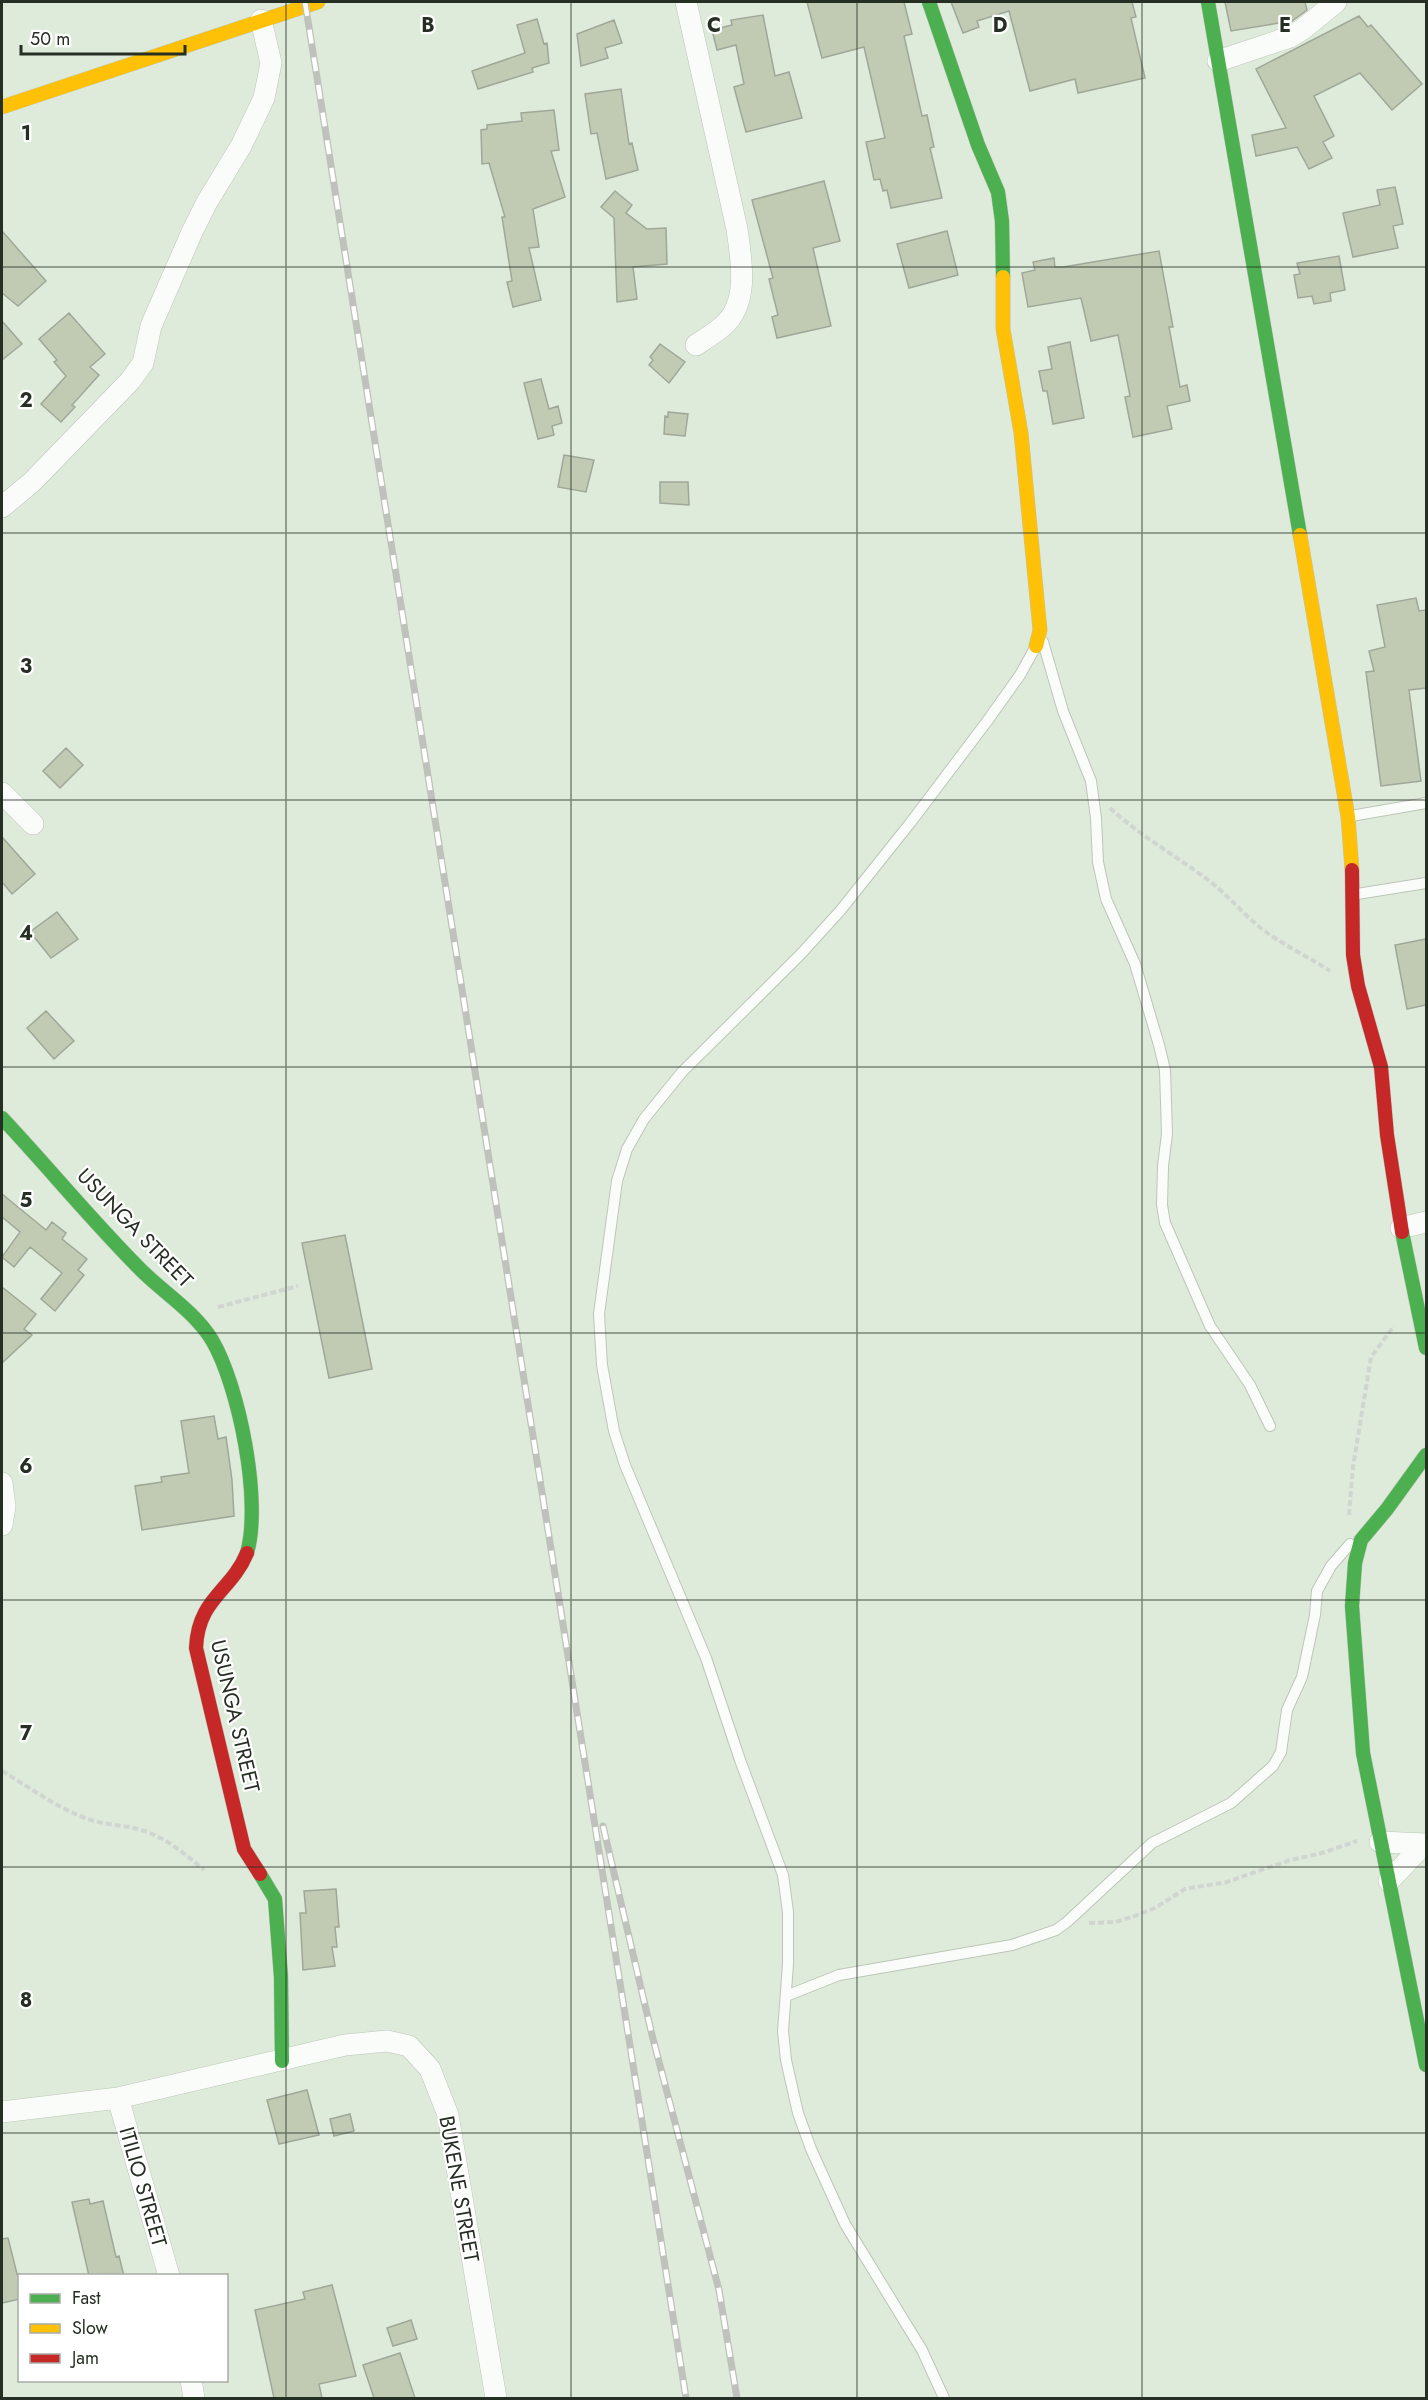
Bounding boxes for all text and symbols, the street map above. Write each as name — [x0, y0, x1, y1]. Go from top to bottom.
text: B — [421, 11, 435, 40]
text: C — [707, 11, 721, 40]
text: D — [993, 11, 1007, 40]
text: E — [1279, 11, 1291, 40]
scale bar — [21, 18, 184, 56]
text: 50 m — [30, 26, 70, 52]
text: 1 — [21, 119, 31, 148]
text: 2 — [19, 386, 33, 415]
text: 3 — [20, 652, 32, 681]
text: 4 — [19, 919, 33, 948]
street label: USUNGA STREET — [70, 1162, 200, 1295]
text: 5 — [20, 1186, 33, 1215]
text: 6 — [19, 1452, 33, 1481]
street label: USUNGA STREET — [203, 1637, 267, 1795]
text: 7 — [20, 1719, 33, 1748]
text: 8 — [20, 1986, 32, 2015]
street label: BUKENE STREET — [431, 2113, 487, 2265]
street label: ITILIO STREET — [112, 2124, 174, 2251]
legend — [18, 2274, 228, 2382]
text: Fast — [72, 2285, 101, 2311]
text: Slow — [72, 2315, 109, 2341]
text: Jam — [70, 2345, 99, 2371]

